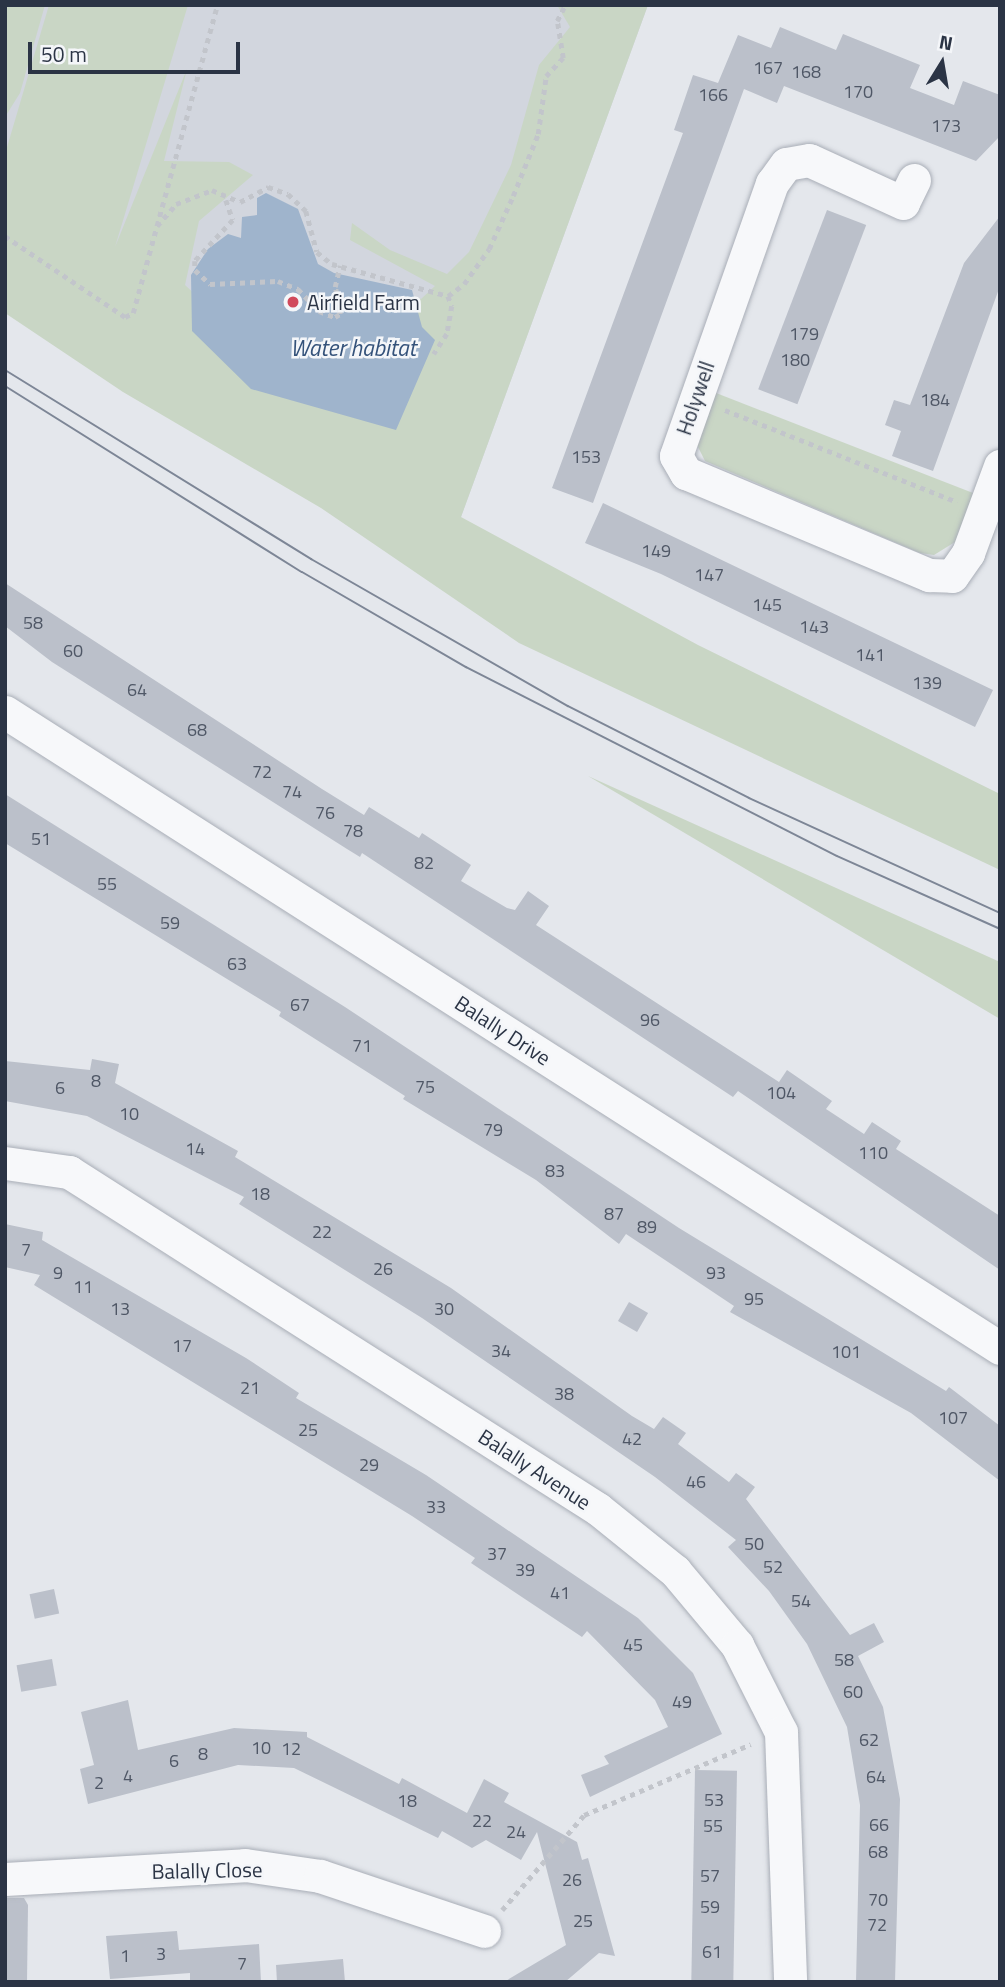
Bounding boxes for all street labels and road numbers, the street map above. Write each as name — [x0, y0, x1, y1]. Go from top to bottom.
street label: Holywell — [671, 358, 719, 438]
street label: Balally Drive — [450, 990, 556, 1070]
street label: Balally Avenue — [474, 1423, 596, 1515]
street label: Balally Close — [151, 1856, 263, 1884]

